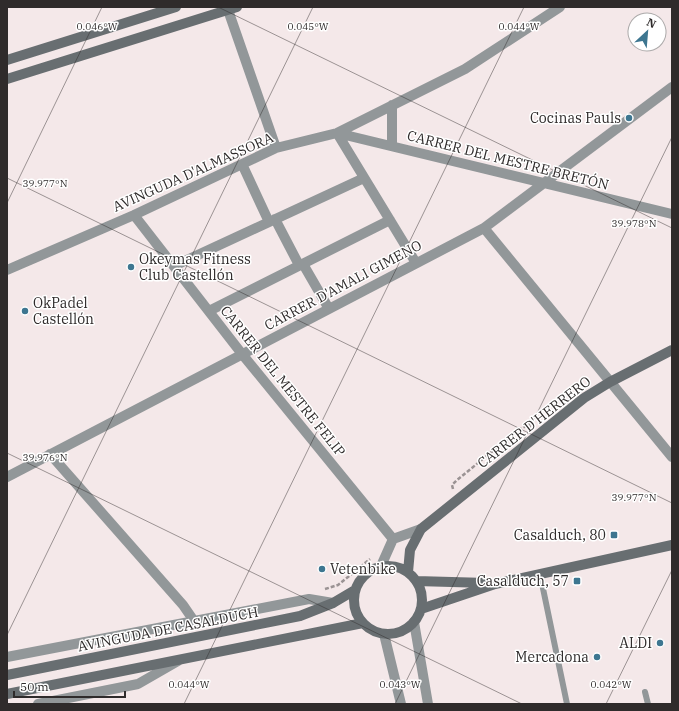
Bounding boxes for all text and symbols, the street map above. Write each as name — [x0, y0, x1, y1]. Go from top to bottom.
north arrow — [627, 12, 667, 52]
text: N — [644, 15, 659, 31]
text: 0.046°W — [76, 20, 118, 33]
text: 0.045°W — [287, 20, 329, 33]
text: 0.044°W — [498, 20, 540, 33]
place label: Cocinas Pauls — [530, 109, 621, 127]
marker: Cocinas Pauls — [624, 113, 634, 123]
street label: CARRER DEL MESTRE BRETÓN — [405, 125, 611, 194]
street label: AVINGUDA D'ALMASSORA — [110, 128, 276, 216]
text: 39.977°N — [22, 177, 68, 190]
text: 39.978°N — [611, 217, 657, 230]
street label: CARRER D'AMALI GIMENO — [261, 236, 425, 334]
place label: Okeymas Fitness Club Castellón — [139, 250, 251, 284]
marker: Okeymas Fitness Club Castellón — [126, 262, 136, 272]
place label: OkPadel Castellón — [33, 294, 94, 328]
street label: CARRER DEL MESTRE FELIP — [217, 302, 350, 460]
marker: OkPadel Castellón — [20, 306, 30, 316]
street label: CARRER D'HERRERO — [474, 372, 594, 472]
text: 39.976°N — [22, 451, 68, 464]
text: 39.977°N — [611, 491, 657, 504]
place label: Casalduch, 80 — [514, 526, 606, 544]
marker: Casalduch, 80 — [609, 530, 619, 540]
place label: Vetenbike — [330, 560, 396, 578]
marker: Vetenbike — [317, 564, 327, 574]
place label: Casalduch, 57 — [477, 572, 569, 590]
marker: Casalduch, 57 — [572, 576, 582, 586]
street label: AVINGUDA DE CASALDUCH — [76, 603, 260, 655]
place label: ALDI — [619, 634, 652, 652]
marker: ALDI — [655, 638, 665, 648]
place label: Mercadona — [515, 648, 589, 666]
marker: Mercadona — [592, 652, 602, 662]
scale bar — [14, 673, 125, 699]
text: 0.044°W — [168, 678, 210, 691]
text: 0.043°W — [379, 678, 421, 691]
text: 0.042°W — [590, 678, 632, 691]
text: 50 m — [20, 679, 49, 694]

